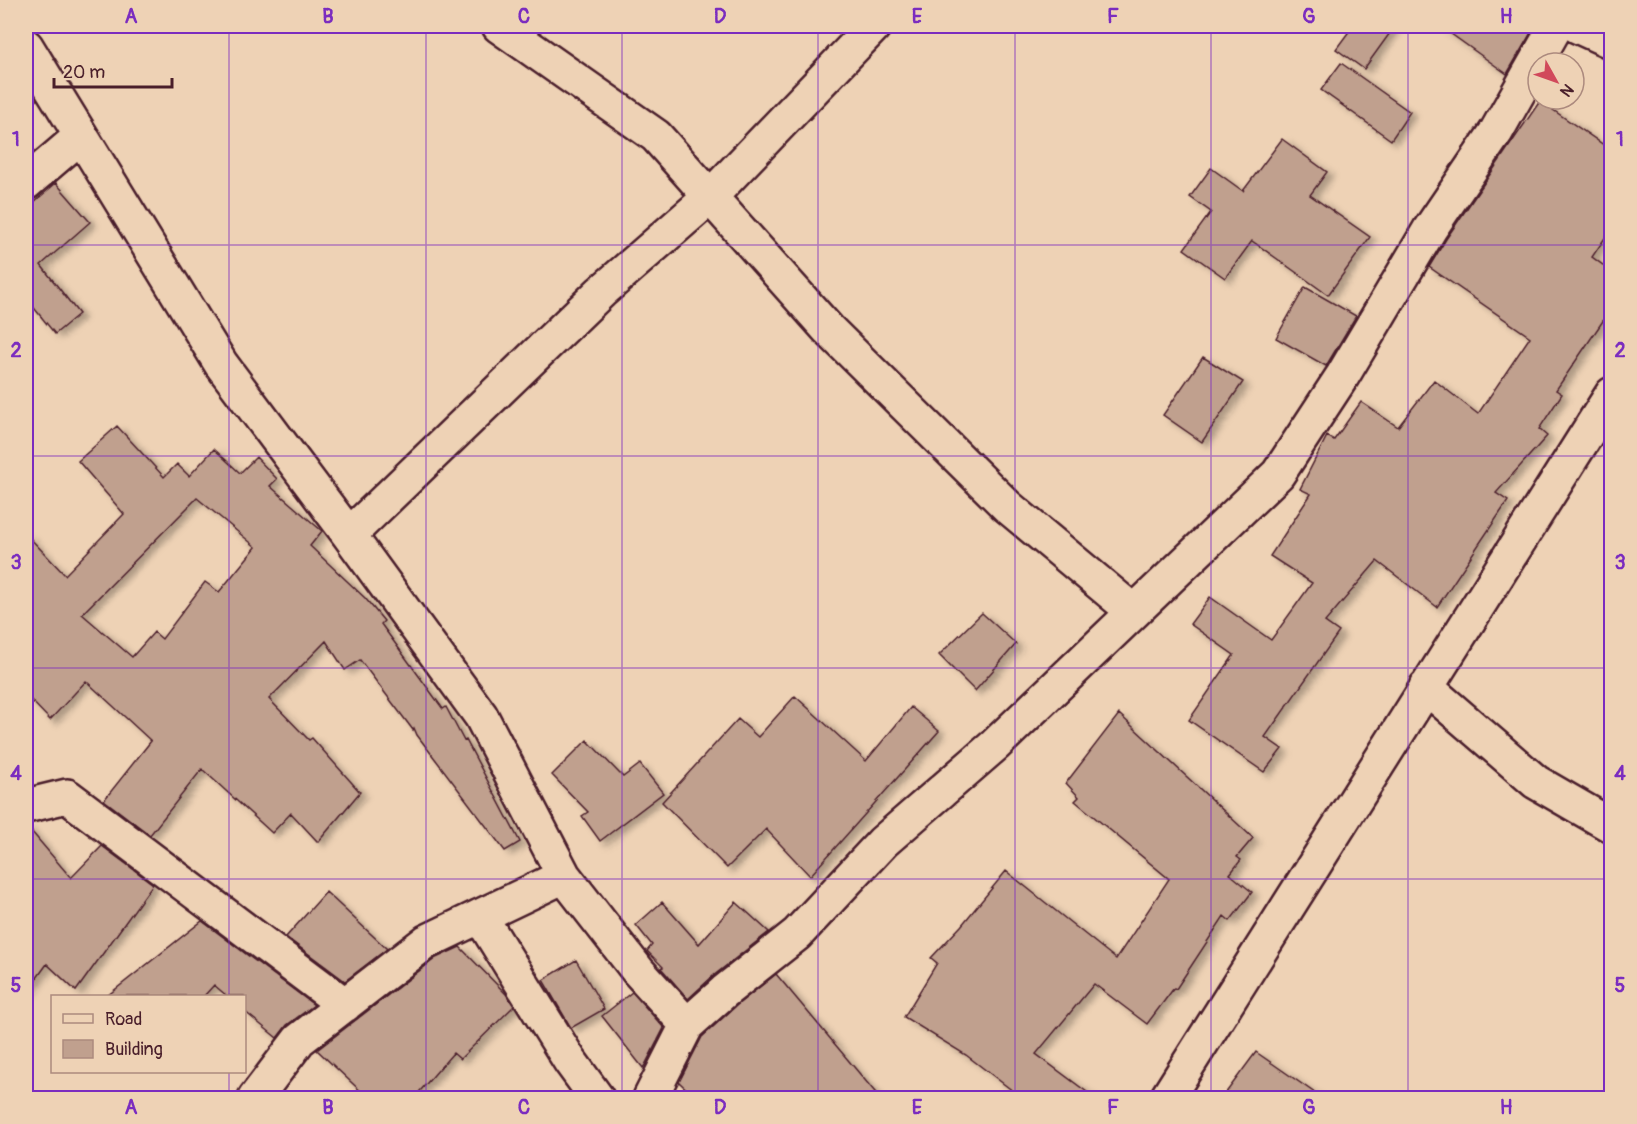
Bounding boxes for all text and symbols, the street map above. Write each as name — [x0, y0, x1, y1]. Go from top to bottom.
text: A — [125, 4, 138, 29]
text: B — [322, 4, 334, 29]
text: C — [518, 4, 530, 29]
text: D — [714, 4, 727, 29]
text: E — [912, 4, 923, 29]
text: F — [1107, 4, 1119, 29]
text: G — [1302, 4, 1316, 29]
text: H — [1500, 4, 1513, 29]
scale bar — [54, 51, 172, 89]
north arrow — [1526, 51, 1586, 111]
text: 20 m — [63, 61, 105, 84]
text: N — [1555, 79, 1578, 101]
text: 1 — [12, 127, 20, 152]
text: 1 — [1616, 127, 1624, 152]
text: 2 — [10, 338, 22, 363]
text: 2 — [1614, 338, 1626, 363]
text: 3 — [10, 550, 22, 575]
text: 3 — [1614, 550, 1626, 575]
text: 4 — [10, 761, 22, 786]
text: 4 — [1614, 761, 1626, 786]
text: 5 — [11, 973, 22, 998]
text: 5 — [1615, 973, 1626, 998]
legend — [51, 995, 246, 1073]
text: Road — [105, 1008, 142, 1031]
text: Building — [105, 1038, 163, 1061]
text: A — [125, 1095, 138, 1120]
text: B — [322, 1095, 334, 1120]
text: C — [518, 1095, 530, 1120]
text: D — [714, 1095, 727, 1120]
text: E — [912, 1095, 923, 1120]
text: F — [1107, 1095, 1119, 1120]
text: G — [1302, 1095, 1316, 1120]
text: H — [1500, 1095, 1513, 1120]

